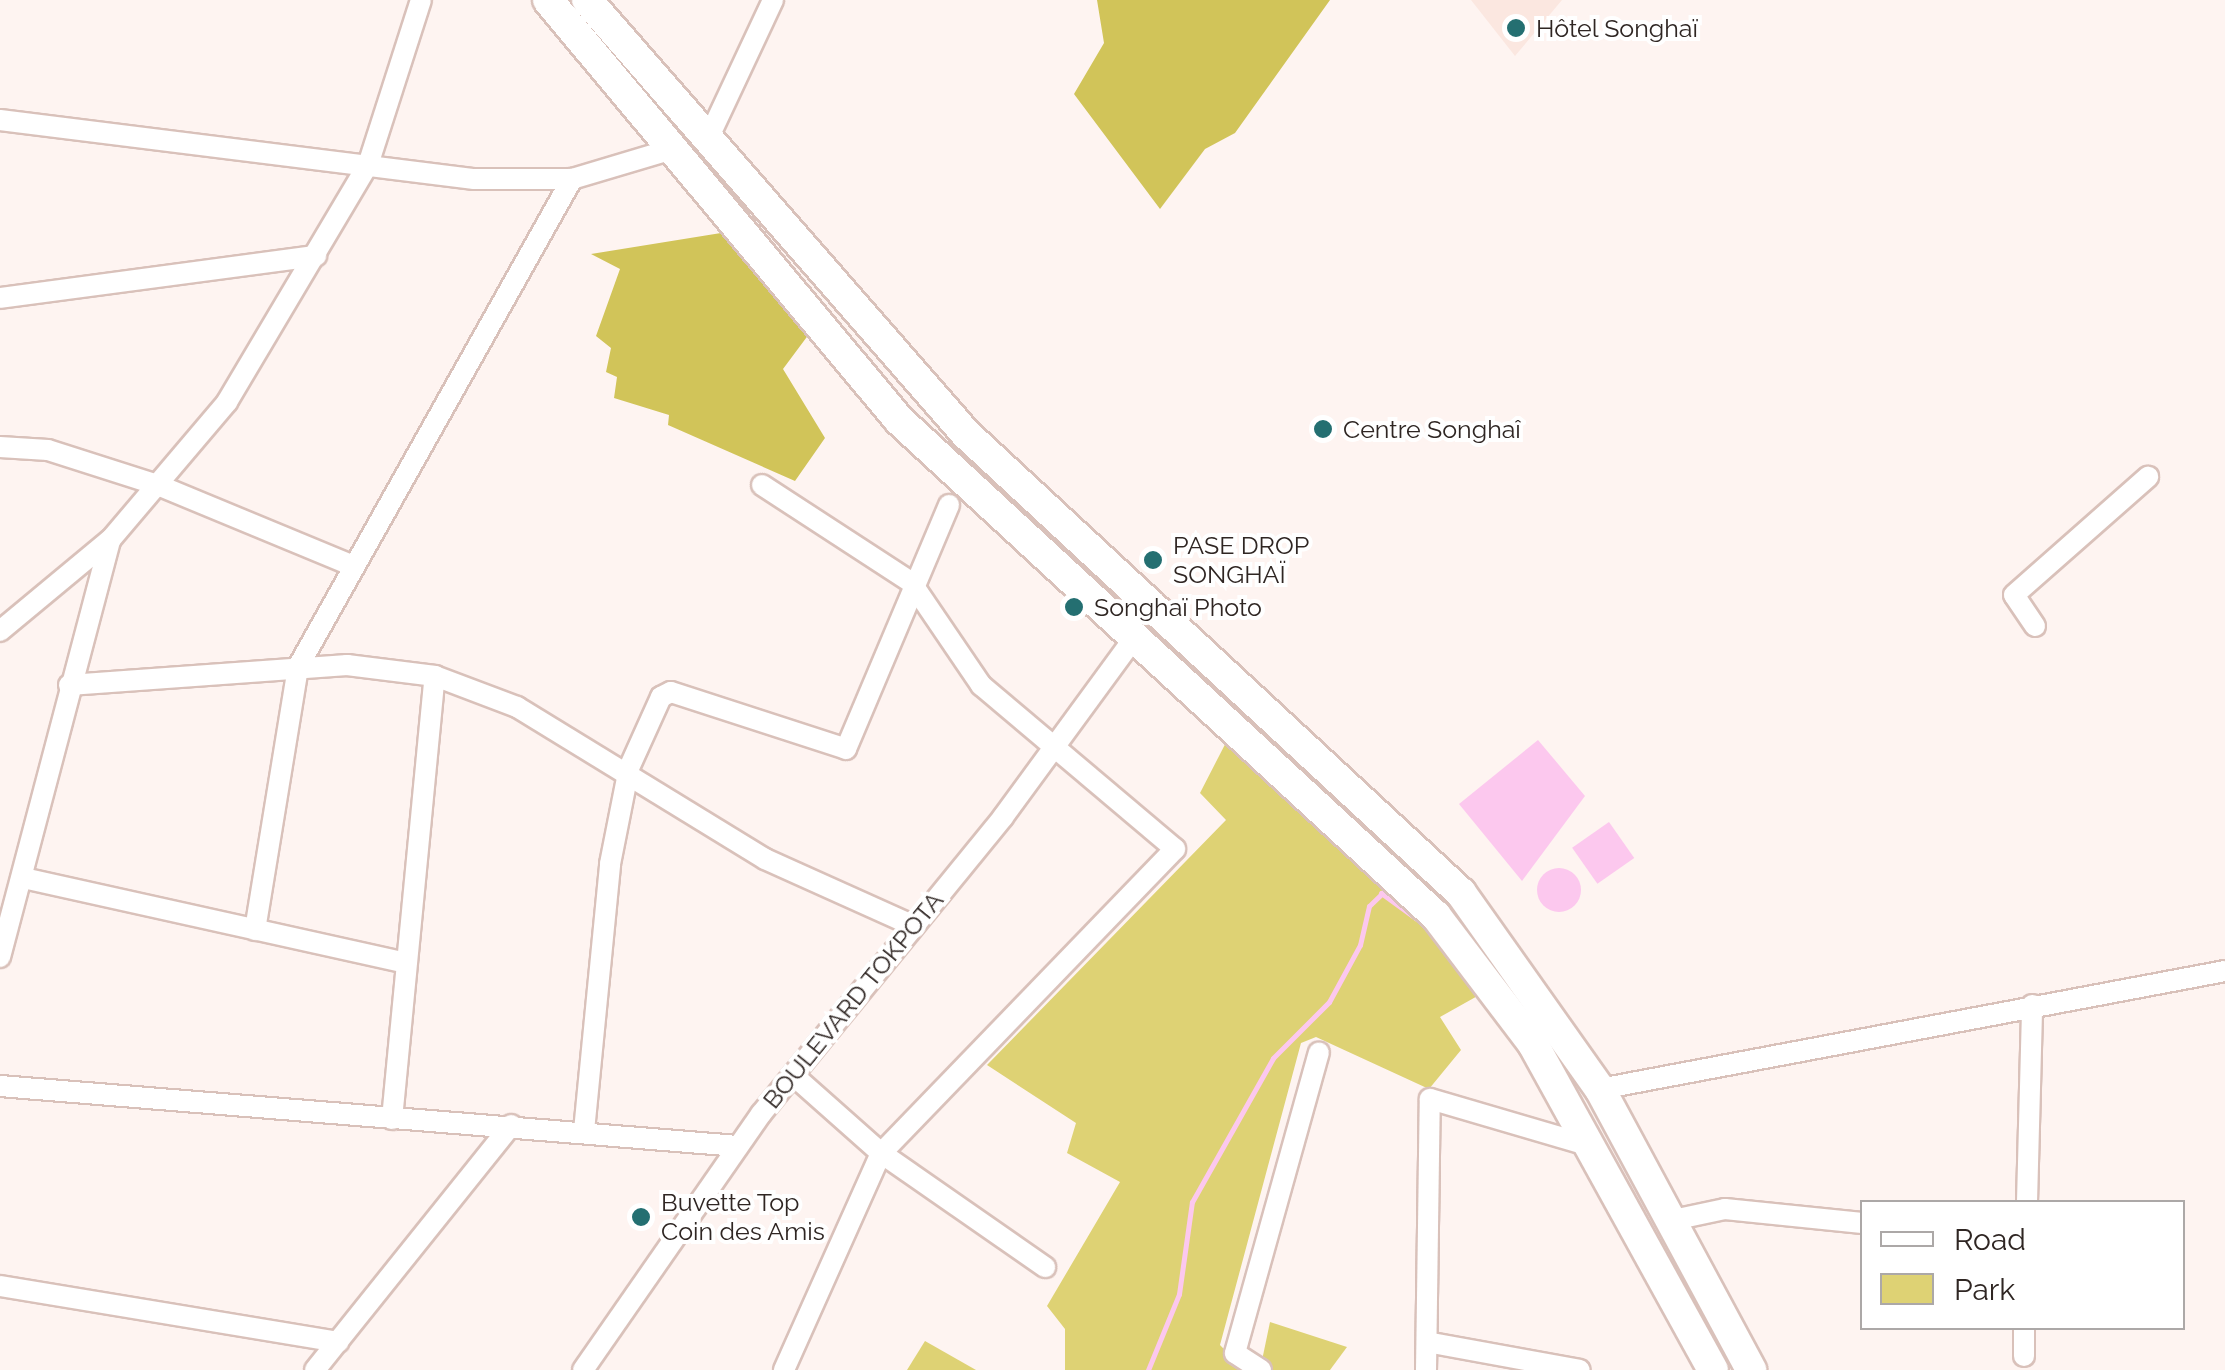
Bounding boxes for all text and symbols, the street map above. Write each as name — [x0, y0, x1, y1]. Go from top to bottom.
place label: Hôtel Songhaï — [1536, 13, 1699, 43]
marker: Hôtel Songhaï — [1505, 17, 1527, 39]
place label: Centre Songhaî — [1343, 414, 1521, 444]
marker: Centre Songhaî — [1312, 418, 1334, 440]
place label: PASE DROP SONGHAÏ — [1173, 531, 1309, 590]
marker: PASE DROP SONGHAÏ — [1142, 549, 1164, 571]
place label: Songhaï Photo — [1094, 592, 1262, 622]
marker: Songhaï Photo — [1063, 596, 1085, 618]
street label: BOULEVARD TOKPOTA — [756, 885, 950, 1115]
place label: Buvette Top Coin des Amis — [661, 1188, 825, 1247]
legend — [1860, 1200, 2185, 1330]
marker: Buvette Top Coin des Amis — [630, 1206, 652, 1228]
text: Road — [1954, 1222, 2026, 1257]
text: Park — [1954, 1272, 2015, 1307]

